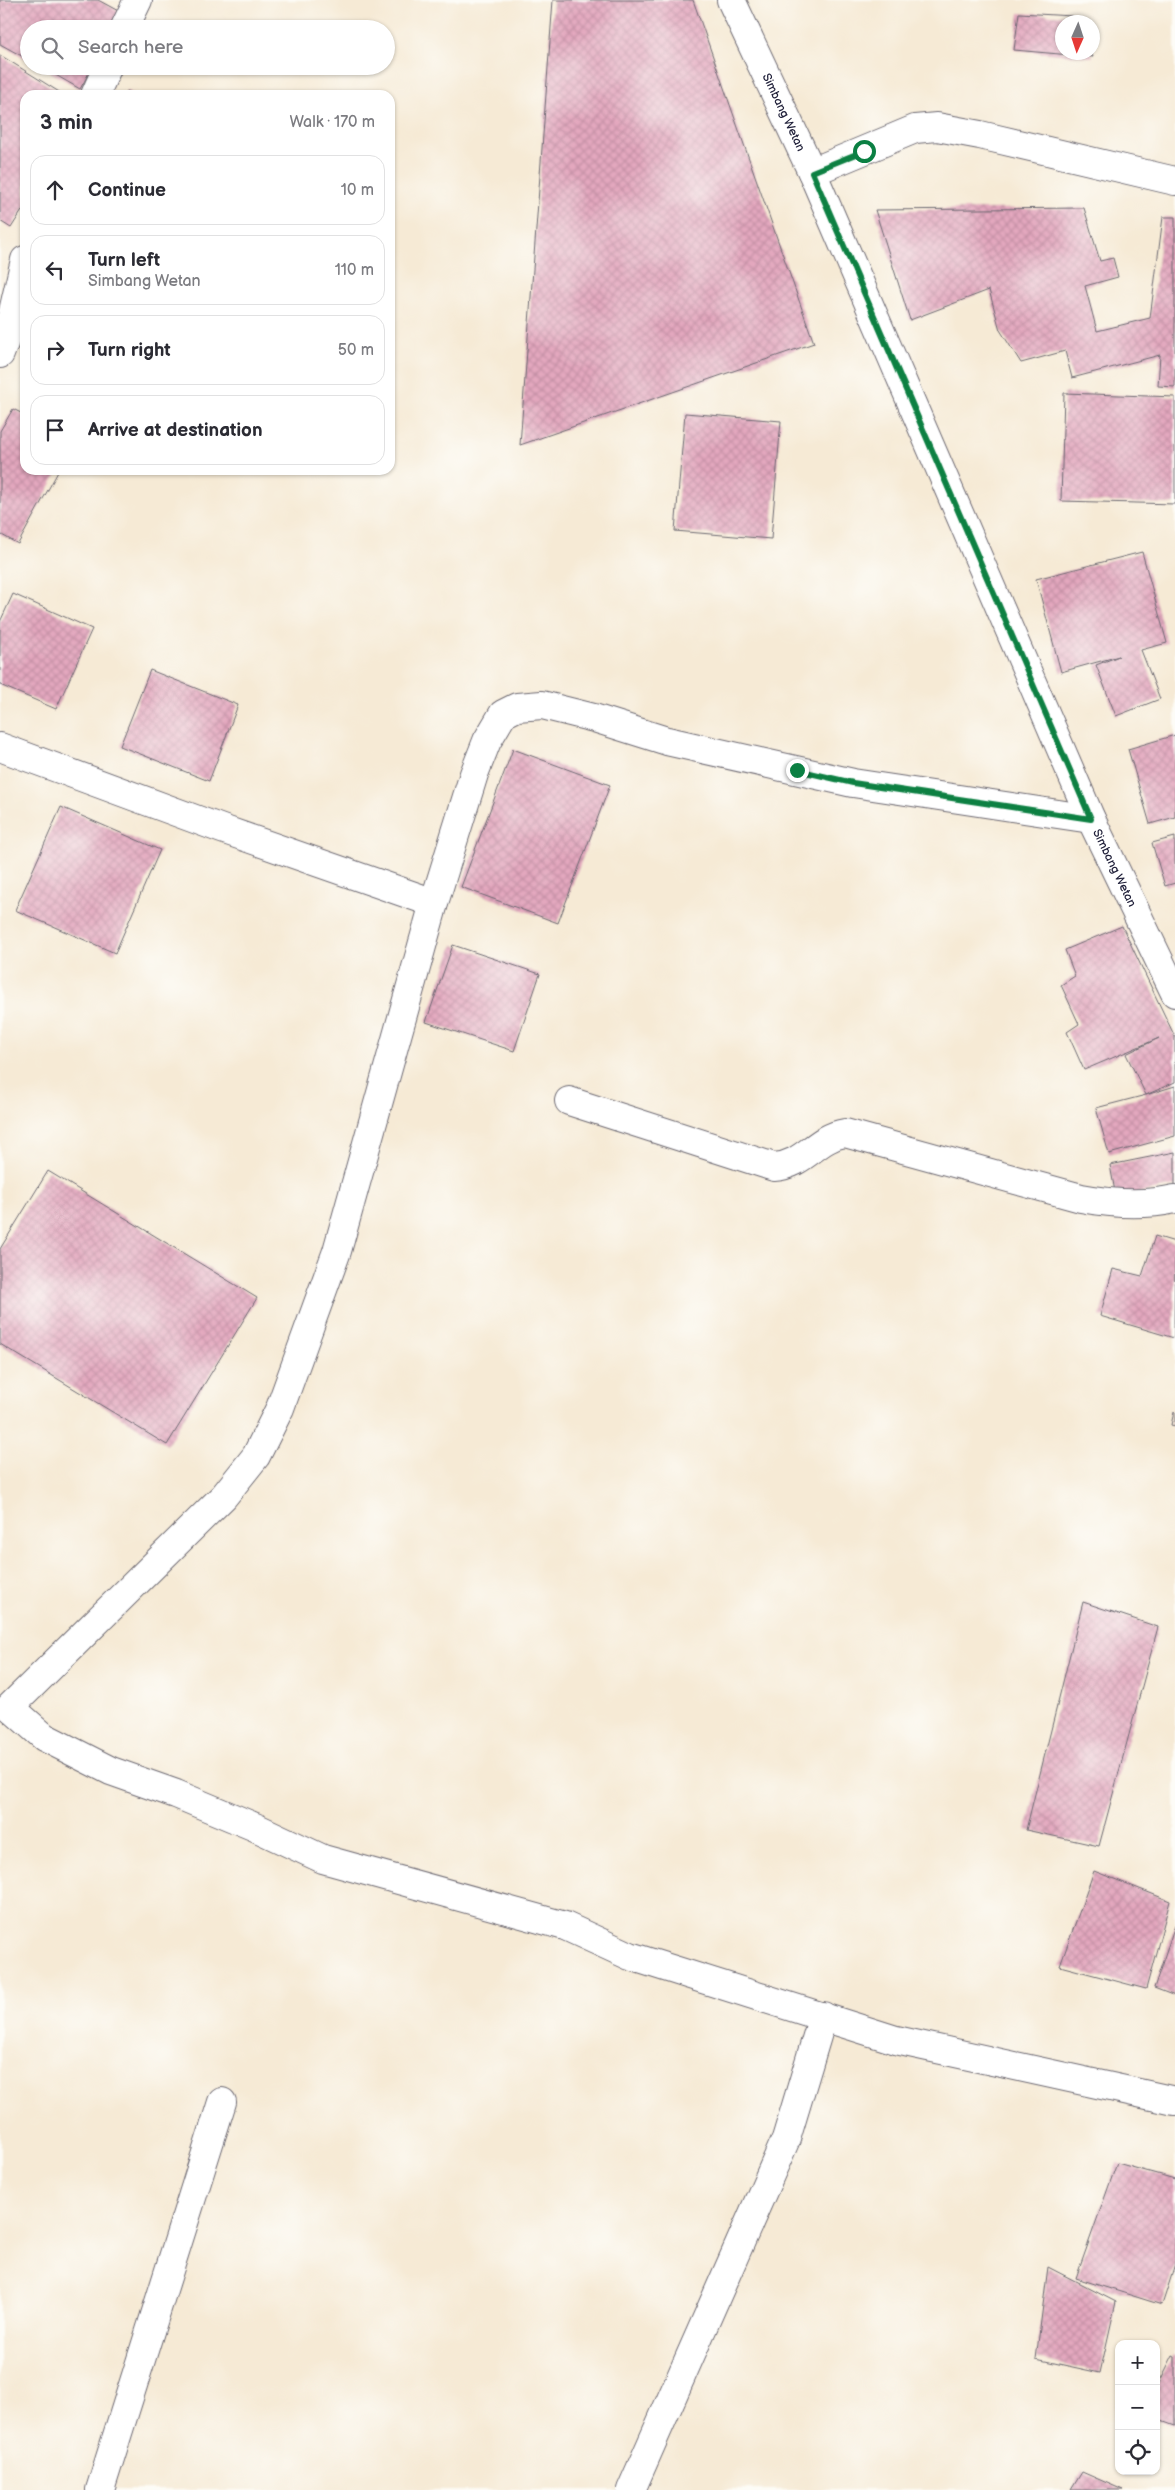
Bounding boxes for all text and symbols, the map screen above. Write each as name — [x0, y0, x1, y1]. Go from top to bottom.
north arrow — [1055, 15, 1100, 60]
search box — [20, 20, 395, 75]
icon: search — [38, 34, 66, 62]
text: Search here — [78, 36, 183, 59]
street label: Simbang Wetan — [759, 71, 809, 154]
text: 3 min — [40, 110, 93, 135]
text: Walk · 170 m — [289, 113, 375, 132]
route start — [853, 140, 876, 163]
icon: ahead — [41, 176, 69, 204]
text: Continue — [88, 179, 166, 202]
text: 10 m — [341, 181, 374, 200]
text: Turn left — [88, 249, 160, 272]
icon: left — [41, 256, 69, 284]
text: 110 m — [335, 261, 374, 280]
text: Simbang Wetan — [88, 272, 200, 291]
icon: right — [41, 336, 69, 364]
text: Turn right — [88, 339, 171, 362]
text: 50 m — [338, 341, 374, 360]
icon: arrive — [41, 416, 69, 444]
text: Arrive at destination — [88, 419, 263, 442]
route end — [786, 759, 809, 782]
street label: Simbang Wetan — [1089, 827, 1140, 909]
map controls — [1115, 2340, 1160, 2475]
button: + — [1115, 2340, 1160, 2385]
button: − — [1115, 2385, 1160, 2430]
button: locate — [1115, 2430, 1160, 2475]

